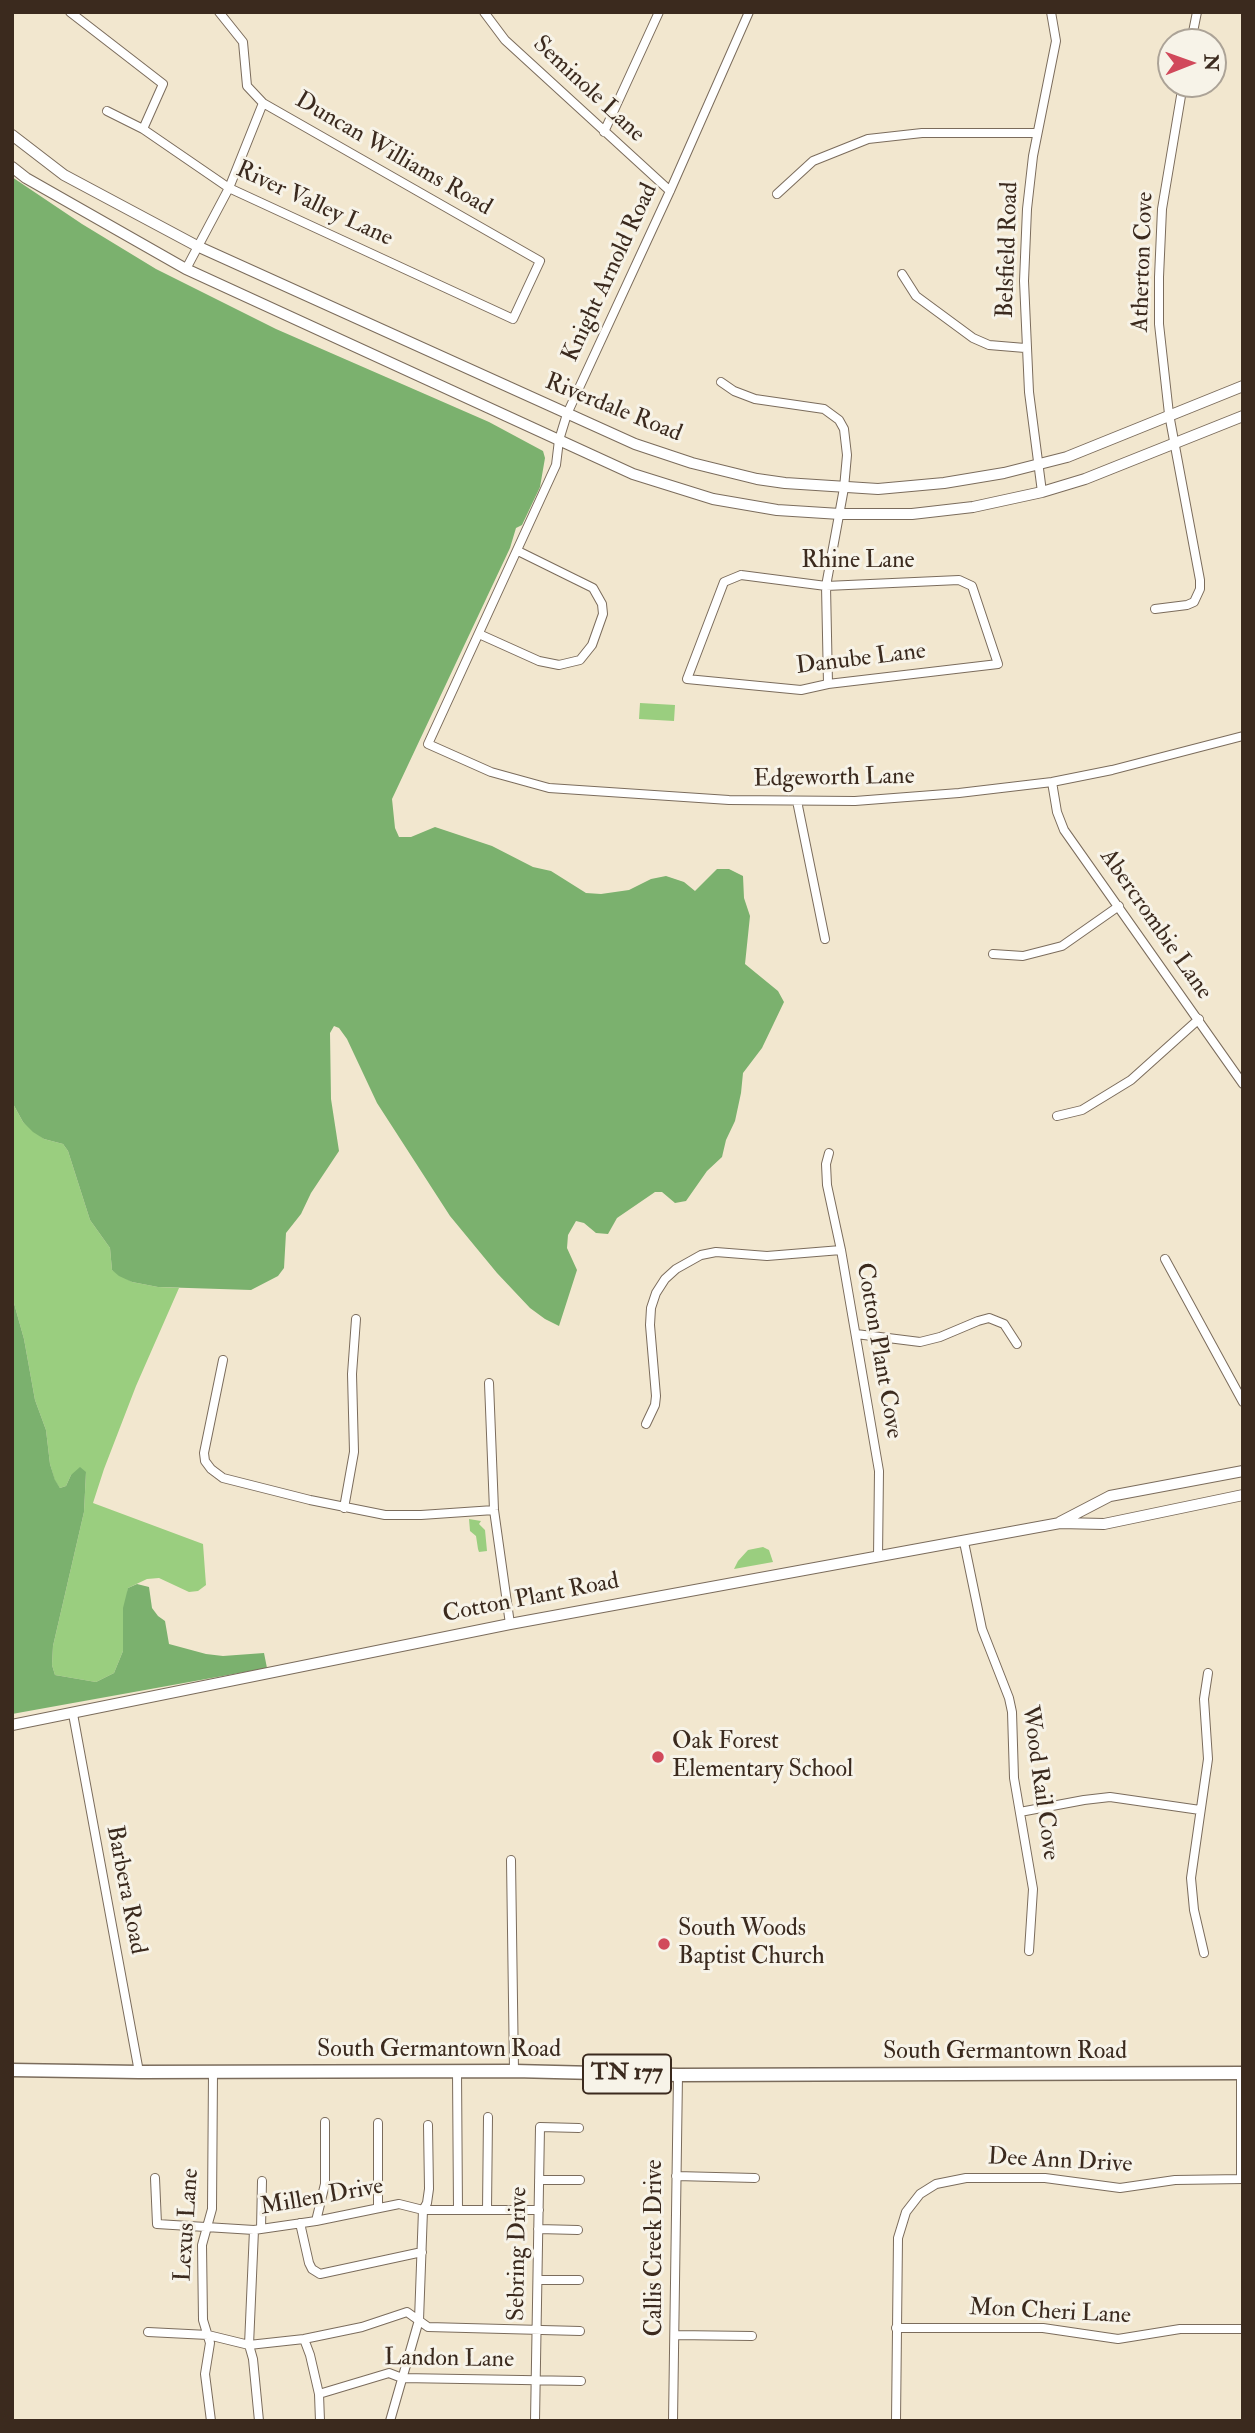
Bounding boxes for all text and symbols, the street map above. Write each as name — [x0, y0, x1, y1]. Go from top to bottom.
north arrow — [1157, 28, 1227, 98]
street label: Seminole Lane — [526, 31, 650, 149]
text: N — [1199, 54, 1223, 71]
street label: Duncan Williams Road — [289, 87, 497, 223]
street label: River Valley Lane — [231, 156, 397, 254]
street label: Knight Arnold Road — [557, 179, 665, 367]
street label: Belsfield Road — [992, 181, 1026, 319]
street label: Atherton Cove — [1127, 191, 1161, 333]
street label: Riverdale Road — [540, 368, 686, 450]
street label: Rhine Lane — [801, 548, 915, 576]
street label: Danube Lane — [794, 638, 928, 682]
street label: Edgeworth Lane — [753, 763, 915, 795]
street label: Abercrombie Lane — [1092, 844, 1218, 1006]
street label: Cotton Plant Cove — [848, 1261, 908, 1441]
street label: Cotton Plant Road — [440, 1568, 622, 1630]
street label: Wood Rail Cove — [1014, 1704, 1064, 1862]
place label: Oak Forest Elementary School — [672, 1729, 853, 1785]
marker: Oak Forest Elementary School — [650, 1749, 666, 1765]
street label: Barbera Road — [98, 1823, 152, 1957]
place label: South Woods Baptist Church — [678, 1916, 824, 1972]
marker: South Woods Baptist Church — [656, 1936, 672, 1952]
street label: South Germantown Road — [317, 2037, 561, 2065]
street label: South Germantown Road — [883, 2039, 1127, 2067]
road number: TN 177 — [583, 2054, 671, 2094]
street label: Dee Ann Drive — [987, 2144, 1133, 2180]
street label: Callis Creek Drive — [642, 2159, 670, 2337]
street label: Lexus Lane — [170, 2167, 206, 2283]
street label: Millen Drive — [258, 2173, 386, 2223]
street label: Sebring Drive — [503, 2186, 535, 2322]
street label: Mon Cheri Lane — [968, 2294, 1132, 2332]
street label: Landon Lane — [384, 2344, 514, 2376]

